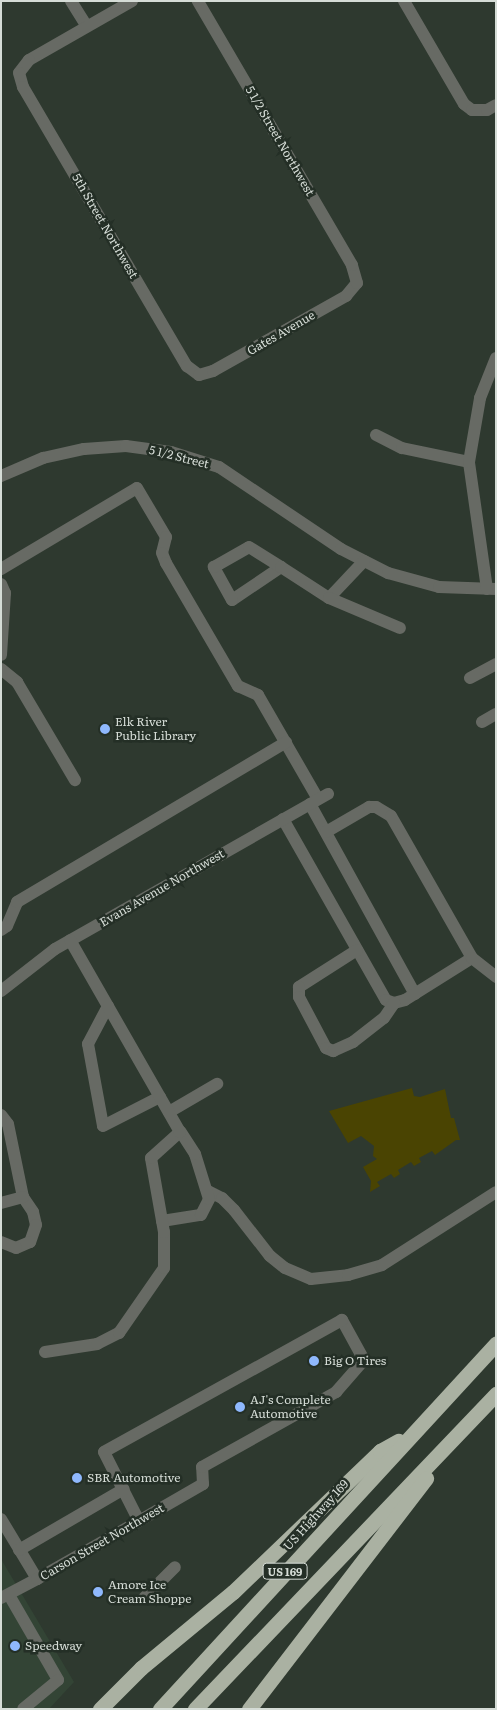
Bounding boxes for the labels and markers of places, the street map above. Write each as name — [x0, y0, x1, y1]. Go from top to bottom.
place label: Elk River Public Library — [115, 715, 196, 743]
marker: Elk River Public Library — [99, 723, 111, 735]
place label: Big O Tires — [324, 1354, 386, 1368]
marker: Big O Tires — [308, 1355, 320, 1367]
place label: AJ's Complete Automotive — [250, 1393, 331, 1421]
marker: AJ's Complete Automotive — [234, 1401, 246, 1413]
place label: SBR Automotive — [87, 1471, 180, 1485]
marker: SBR Automotive — [71, 1472, 83, 1484]
place label: Amore Ice Cream Shoppe — [108, 1578, 191, 1606]
marker: Amore Ice Cream Shoppe — [92, 1586, 104, 1598]
place label: Speedway — [25, 1639, 82, 1653]
marker: Speedway — [9, 1640, 21, 1652]

